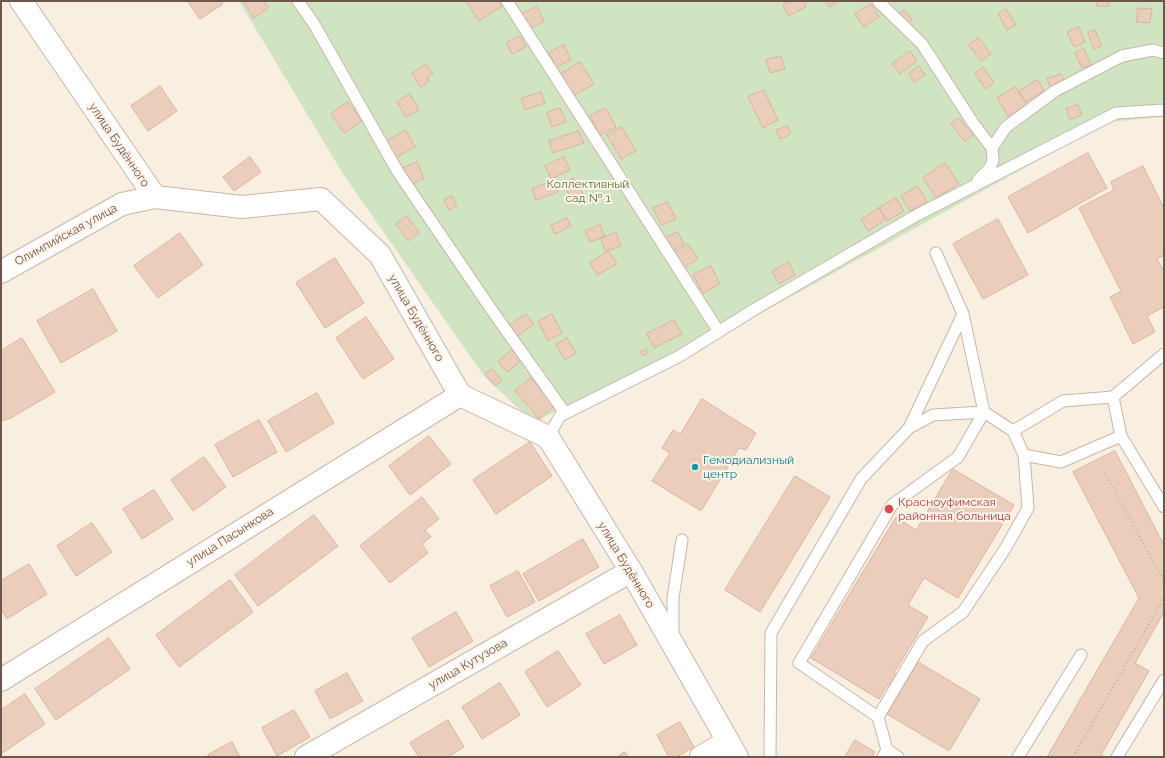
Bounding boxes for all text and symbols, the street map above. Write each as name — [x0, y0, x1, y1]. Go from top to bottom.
street label: улица Будённого — [85, 100, 153, 190]
park label: Коллективный сад № 1 — [547, 177, 629, 205]
street label: Олимпийская улица — [12, 201, 120, 269]
street label: улица Будённого — [385, 272, 447, 364]
place label: Гемодиализный центр — [703, 453, 794, 481]
marker: Гемодиализный центр — [690, 462, 700, 472]
place label: Красноуфимская районная больница — [898, 495, 1011, 523]
marker: Красноуфимская районная больница — [883, 503, 895, 515]
street label: улица Пасынкова — [184, 504, 276, 570]
street label: улица Будённого — [594, 519, 658, 611]
street label: улица Кутузова — [426, 636, 510, 692]

